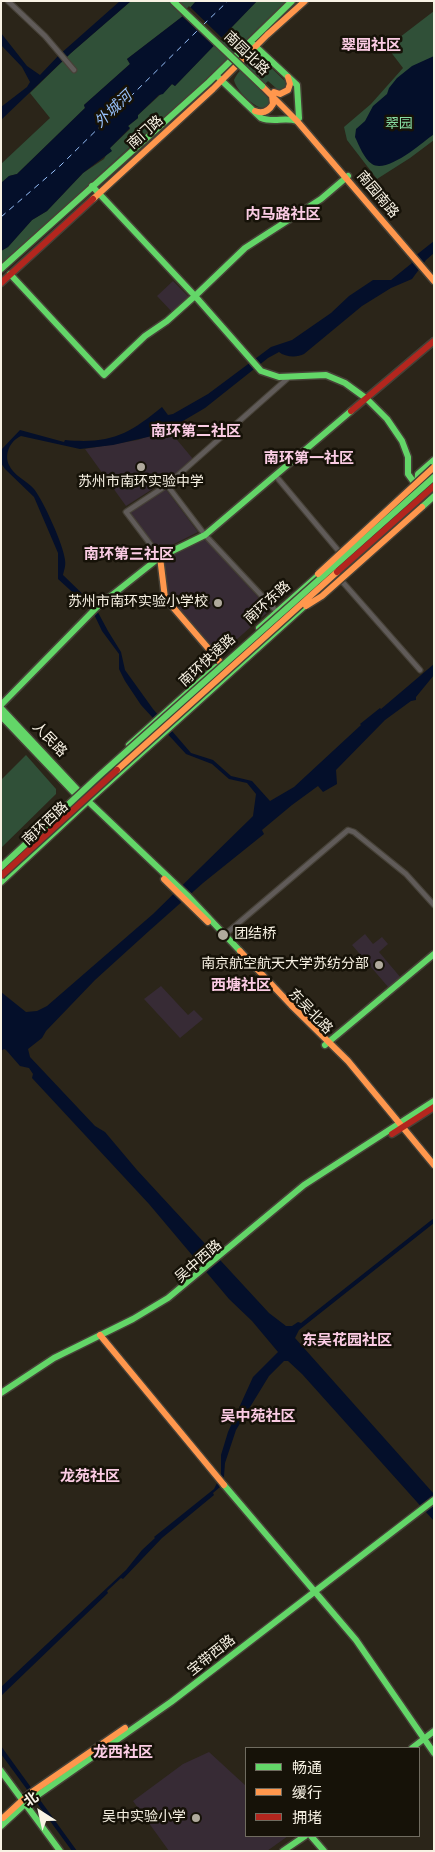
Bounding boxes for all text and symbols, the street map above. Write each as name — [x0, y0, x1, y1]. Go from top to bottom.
street label: 南园北路 — [220, 29, 272, 79]
district label: 翠园社区 — [341, 37, 401, 55]
water label: 外城河 — [92, 88, 136, 132]
street label: 南门路 — [125, 113, 167, 153]
park label: 翠园 — [385, 117, 413, 133]
street label: 南园南路 — [353, 168, 401, 222]
district label: 内马路社区 — [246, 206, 320, 224]
district label: 南环第二社区 — [151, 423, 241, 441]
district label: 南环第一社区 — [264, 450, 354, 468]
marker: 苏州市南环实验中学 — [135, 461, 147, 473]
place label: 苏州市南环实验中学 — [78, 475, 204, 491]
district label: 南环第三社区 — [84, 546, 174, 564]
street label: 南环东路 — [242, 578, 294, 628]
place label: 苏州市南环实验小学校 — [68, 595, 208, 611]
marker: 苏州市南环实验小学校 — [212, 597, 224, 609]
street label: 南环快速路 — [176, 631, 240, 691]
street label: 人民路 — [28, 719, 70, 761]
street label: 南环西路 — [20, 799, 72, 849]
place label: 团结桥 — [234, 927, 276, 943]
marker: 团结桥 — [216, 928, 230, 942]
place label: 南京航空航天大学苏纺分部 — [201, 957, 369, 973]
marker: 南京航空航天大学苏纺分部 — [373, 959, 385, 971]
district label: 西塘社区 — [211, 977, 271, 995]
street label: 东吴北路 — [285, 986, 335, 1038]
street label: 吴中西路 — [172, 1237, 226, 1287]
district label: 东吴花园社区 — [302, 1332, 392, 1350]
district label: 吴中苑社区 — [221, 1408, 295, 1426]
district label: 龙苑社区 — [60, 1468, 120, 1486]
street label: 宝带西路 — [185, 1632, 239, 1680]
district label: 龙西社区 — [93, 1744, 153, 1762]
legend — [245, 1747, 420, 1837]
text: 畅通 — [292, 1758, 322, 1778]
text: 缓行 — [292, 1783, 322, 1803]
north arrow — [15, 1787, 65, 1837]
text: 北 — [20, 1788, 42, 1811]
text: 拥堵 — [292, 1808, 322, 1828]
place label: 吴中实验小学 — [102, 1810, 186, 1826]
marker: 吴中实验小学 — [190, 1812, 202, 1824]

